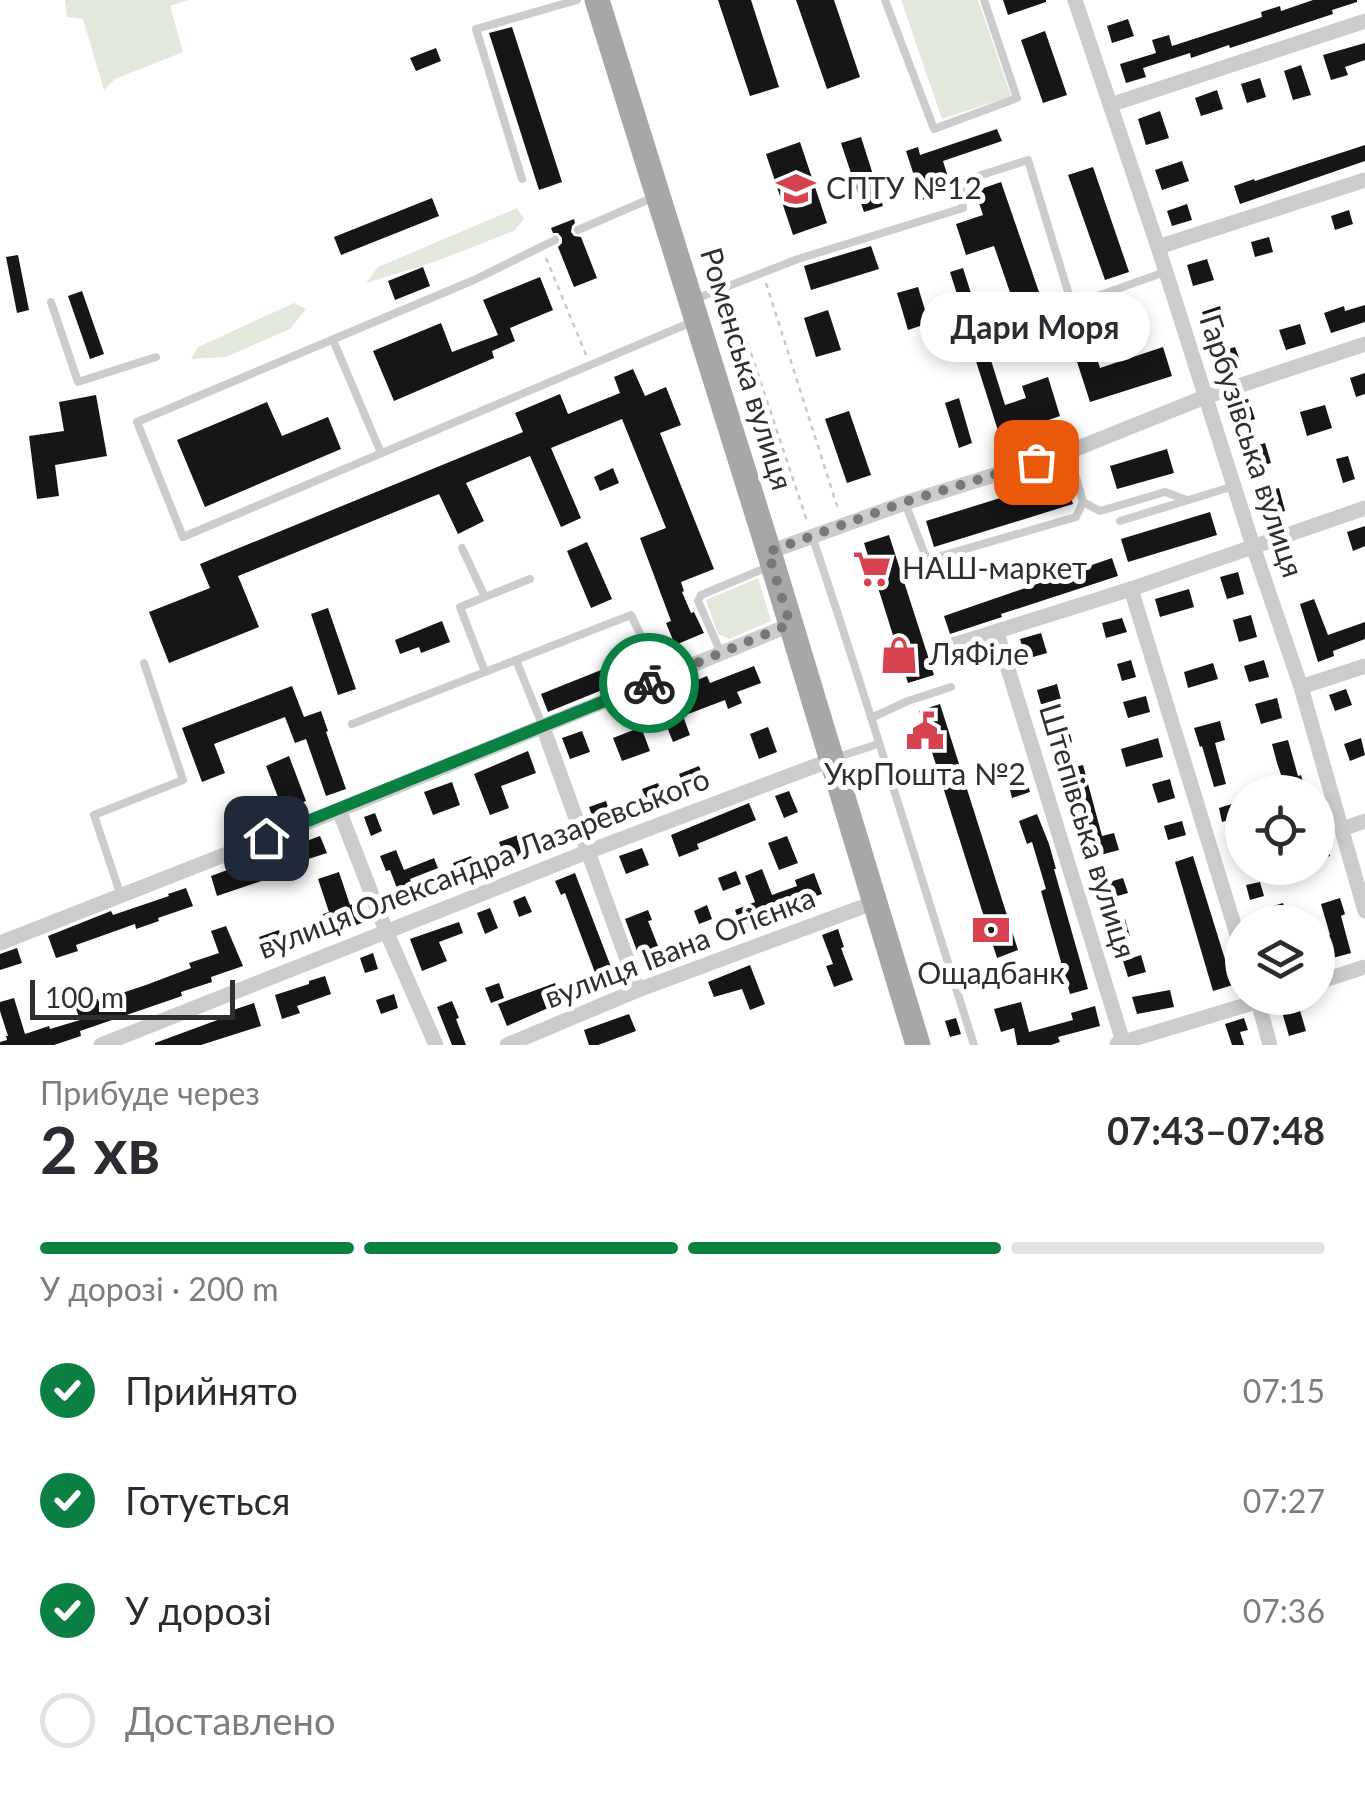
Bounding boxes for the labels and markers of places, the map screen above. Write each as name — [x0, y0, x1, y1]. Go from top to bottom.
school or university icon: СПТУ №12 — [775, 168, 817, 210]
place label: СПТУ №12 — [826, 169, 982, 205]
callout: Дари Моря — [921, 292, 1151, 362]
pin — [994, 420, 1079, 505]
supermarket icon: НАШ-маркет — [851, 548, 893, 590]
place label: НАШ-маркет — [902, 549, 1087, 585]
shop icon: ЛяФіле — [878, 634, 920, 676]
place label: ЛяФіле — [928, 635, 1029, 671]
public building icon: УкрПошта №2 — [904, 710, 946, 752]
place label: УкрПошта №2 — [824, 755, 1026, 791]
pin — [224, 796, 309, 881]
bank icon: Ощадбанк — [970, 909, 1012, 951]
place label: Ощадбанк — [917, 954, 1065, 990]

